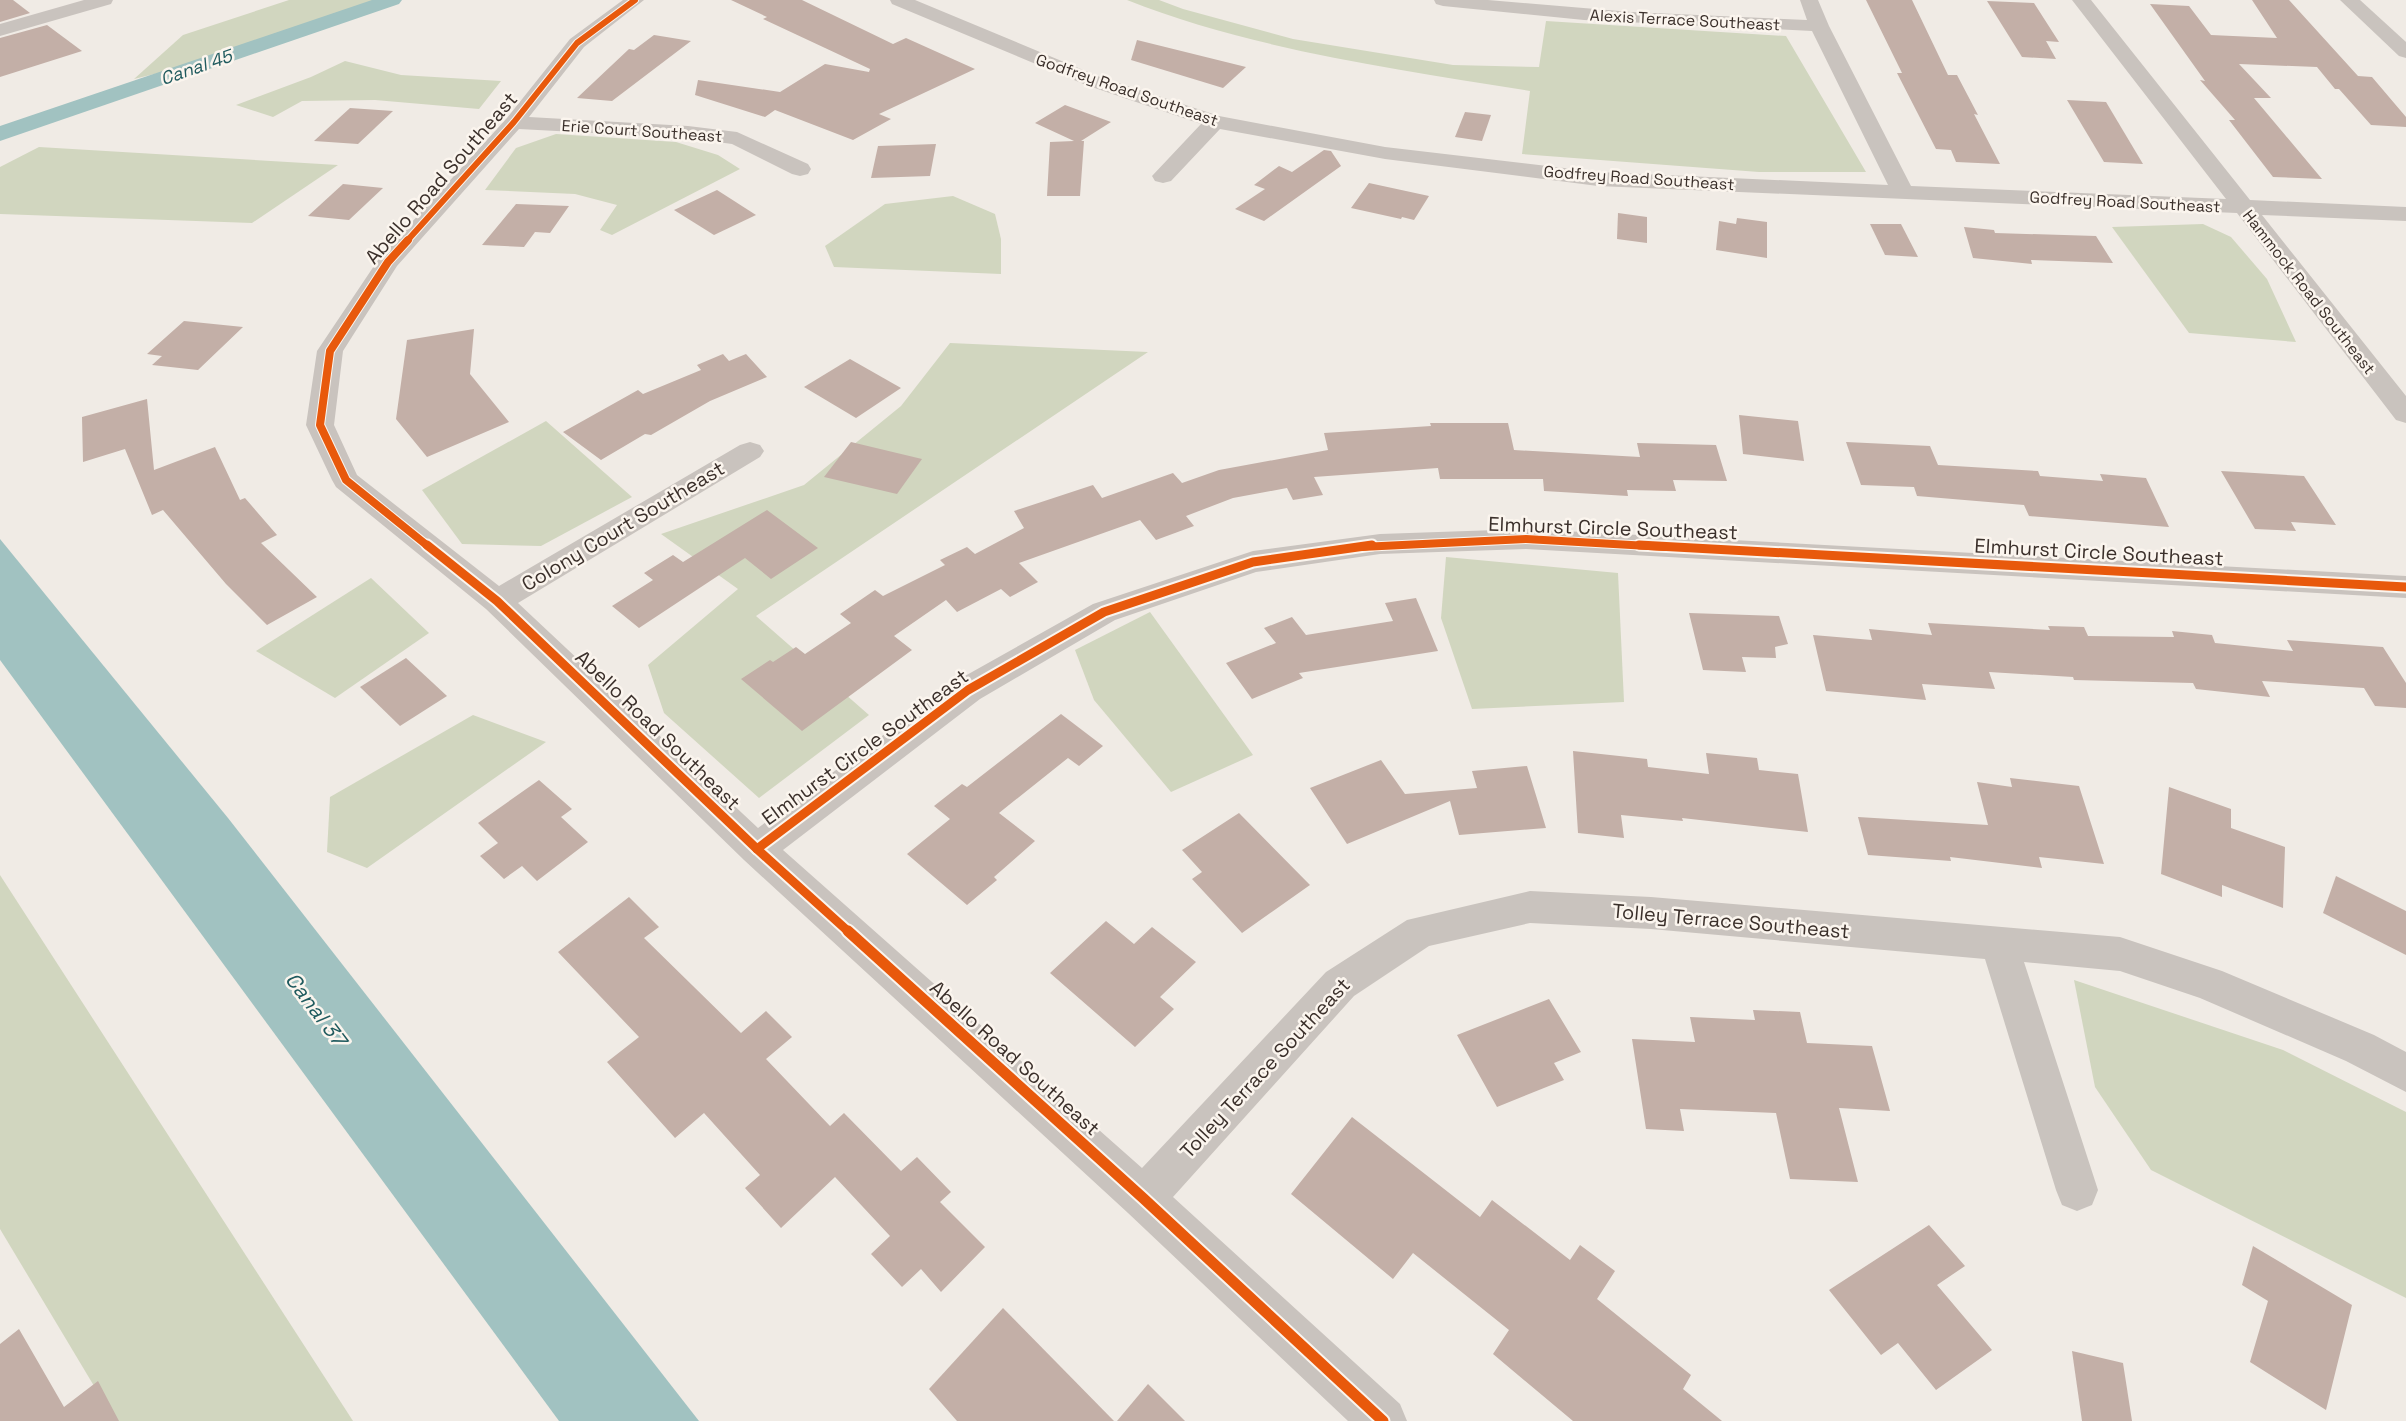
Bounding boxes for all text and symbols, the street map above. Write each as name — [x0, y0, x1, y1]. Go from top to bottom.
street label: Alexis Terrace Southeast — [1589, 5, 1781, 35]
water label: Canal 45 — [157, 43, 237, 90]
street label: Godfrey Road Southeast — [1033, 49, 1221, 131]
street label: Abello Road Southeast — [359, 86, 523, 270]
street label: Erie Court Southeast — [561, 115, 723, 147]
street label: Godfrey Road Southeast — [1543, 161, 1735, 195]
street label: Godfrey Road Southeast — [2029, 187, 2221, 217]
street label: Hammock Road Southeast — [2238, 205, 2380, 379]
street label: Colony Court Southeast — [517, 455, 729, 597]
street label: Elmhurst Circle Southeast — [1488, 511, 1738, 545]
street label: Elmhurst Circle Southeast — [1974, 532, 2224, 572]
street label: Abello Road Southeast — [570, 644, 746, 816]
street label: Elmhurst Circle Southeast — [756, 663, 974, 831]
street label: Tolley Terrace Southeast — [1611, 898, 1851, 944]
water label: Canal 37 — [279, 967, 354, 1054]
street label: Tolley Terrace Southeast — [1174, 972, 1356, 1164]
street label: Abello Road Southeast — [925, 975, 1105, 1141]

